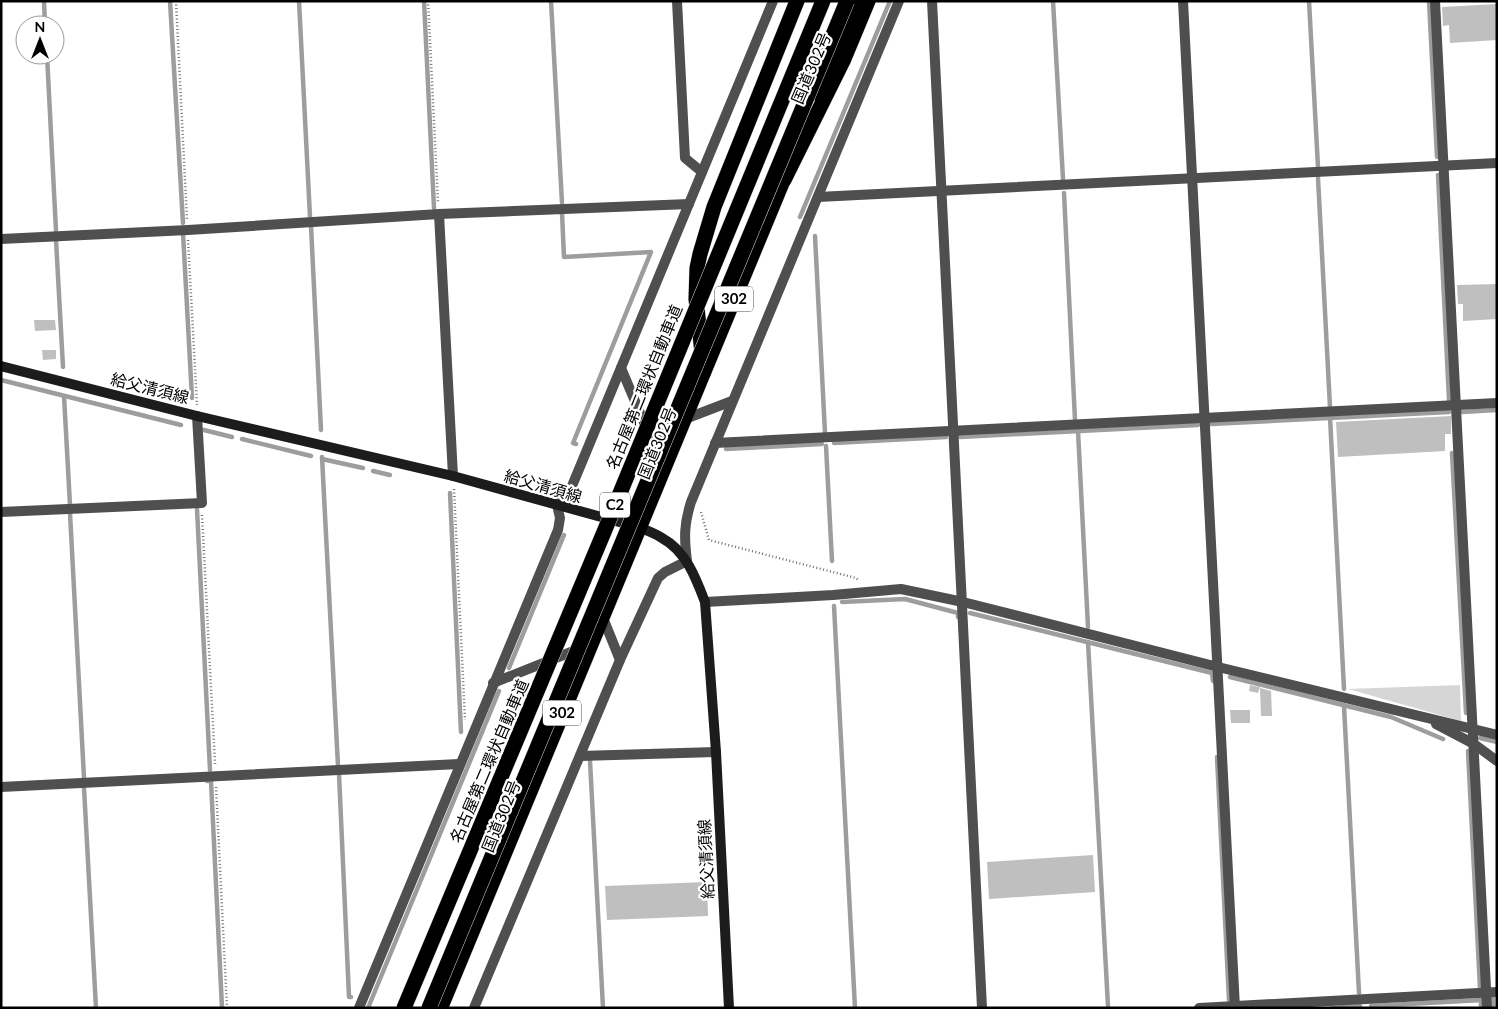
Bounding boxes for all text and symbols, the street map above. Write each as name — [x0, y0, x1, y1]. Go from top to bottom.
north arrow — [15, 15, 65, 65]
text: N — [35, 18, 45, 35]
street label: 国道302号 — [787, 29, 834, 106]
road number: 302 — [715, 286, 753, 312]
street label: 名古屋第二環状自動車道 — [602, 302, 685, 472]
street label: 給父清須線 — [109, 369, 191, 406]
street label: 国道302号 — [634, 404, 680, 482]
street label: 給父清須線 — [502, 465, 584, 506]
road number: C2 — [600, 492, 630, 518]
street label: 名古屋第二環状自動車道 — [445, 676, 532, 846]
road number: 302 — [543, 700, 581, 726]
street label: 国道302号 — [478, 777, 524, 855]
street label: 給父清須線 — [694, 819, 717, 899]

